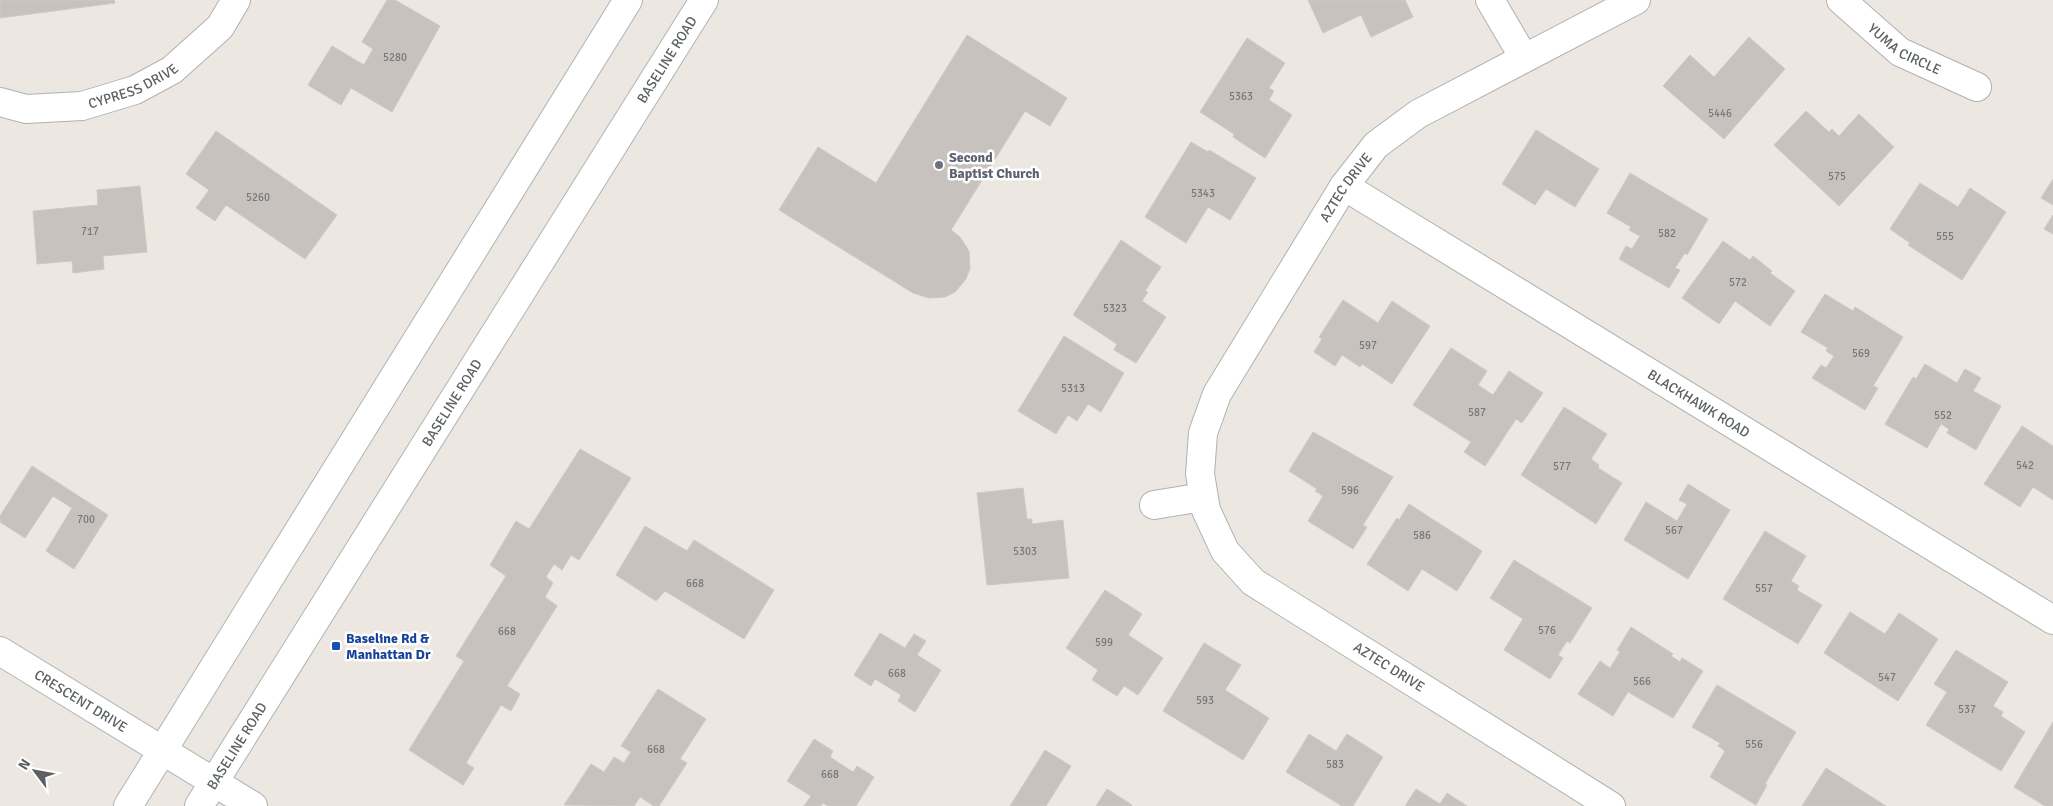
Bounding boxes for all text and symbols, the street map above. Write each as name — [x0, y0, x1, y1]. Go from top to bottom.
street label: BASELINE ROAD — [633, 13, 700, 106]
street label: YUMA CIRCLE — [1865, 20, 1944, 78]
house number: 5280 — [383, 51, 407, 64]
street label: CYPRESS DRIVE — [86, 60, 182, 112]
house number: 5363 — [1229, 90, 1253, 103]
house number: 5446 — [1708, 107, 1732, 120]
place label: Second Baptist Church — [949, 149, 1040, 182]
street label: AZTEC DRIVE — [1316, 149, 1375, 225]
marker: Second Baptist Church — [933, 159, 945, 171]
house number: 575 — [1828, 170, 1846, 183]
house number: 5343 — [1191, 187, 1215, 200]
house number: 5260 — [246, 191, 270, 204]
house number: 717 — [81, 225, 99, 238]
house number: 582 — [1658, 227, 1676, 240]
house number: 555 — [1936, 230, 1954, 243]
house number: 572 — [1729, 276, 1747, 289]
house number: 5323 — [1103, 302, 1127, 315]
house number: 597 — [1359, 339, 1377, 352]
house number: 569 — [1852, 347, 1870, 360]
street label: BASELINE ROAD — [418, 356, 485, 449]
street label: BLACKHAWK ROAD — [1645, 365, 1753, 441]
house number: 5313 — [1061, 382, 1085, 395]
house number: 587 — [1468, 406, 1486, 419]
house number: 552 — [1934, 409, 1952, 422]
house number: 542 — [2016, 459, 2034, 472]
house number: 577 — [1553, 460, 1571, 473]
house number: 596 — [1341, 484, 1359, 497]
house number: 700 — [77, 513, 95, 526]
house number: 567 — [1665, 524, 1683, 537]
house number: 586 — [1413, 529, 1431, 542]
house number: 5303 — [1013, 545, 1037, 558]
house number: 668 — [686, 577, 704, 590]
house number: 557 — [1755, 582, 1773, 595]
house number: 576 — [1538, 624, 1556, 637]
house number: 668 — [498, 625, 516, 638]
place label: Baseline Rd & Manhattan Dr — [346, 630, 431, 663]
house number: 599 — [1095, 636, 1113, 649]
street label: AZTEC DRIVE — [1350, 639, 1428, 696]
marker: Baseline Rd & Manhattan Dr — [330, 640, 342, 652]
street label: CRESCENT DRIVE — [31, 666, 131, 736]
house number: 668 — [888, 667, 906, 680]
house number: 547 — [1878, 671, 1896, 684]
house number: 566 — [1633, 675, 1651, 688]
house number: 593 — [1196, 694, 1214, 707]
street label: BASELINE ROAD — [203, 699, 270, 792]
house number: 537 — [1958, 703, 1976, 716]
house number: 556 — [1745, 738, 1763, 751]
house number: 668 — [647, 743, 665, 756]
north arrow — [10, 746, 60, 796]
text: N — [15, 756, 34, 773]
house number: 583 — [1326, 758, 1344, 771]
house number: 668 — [821, 768, 839, 781]

